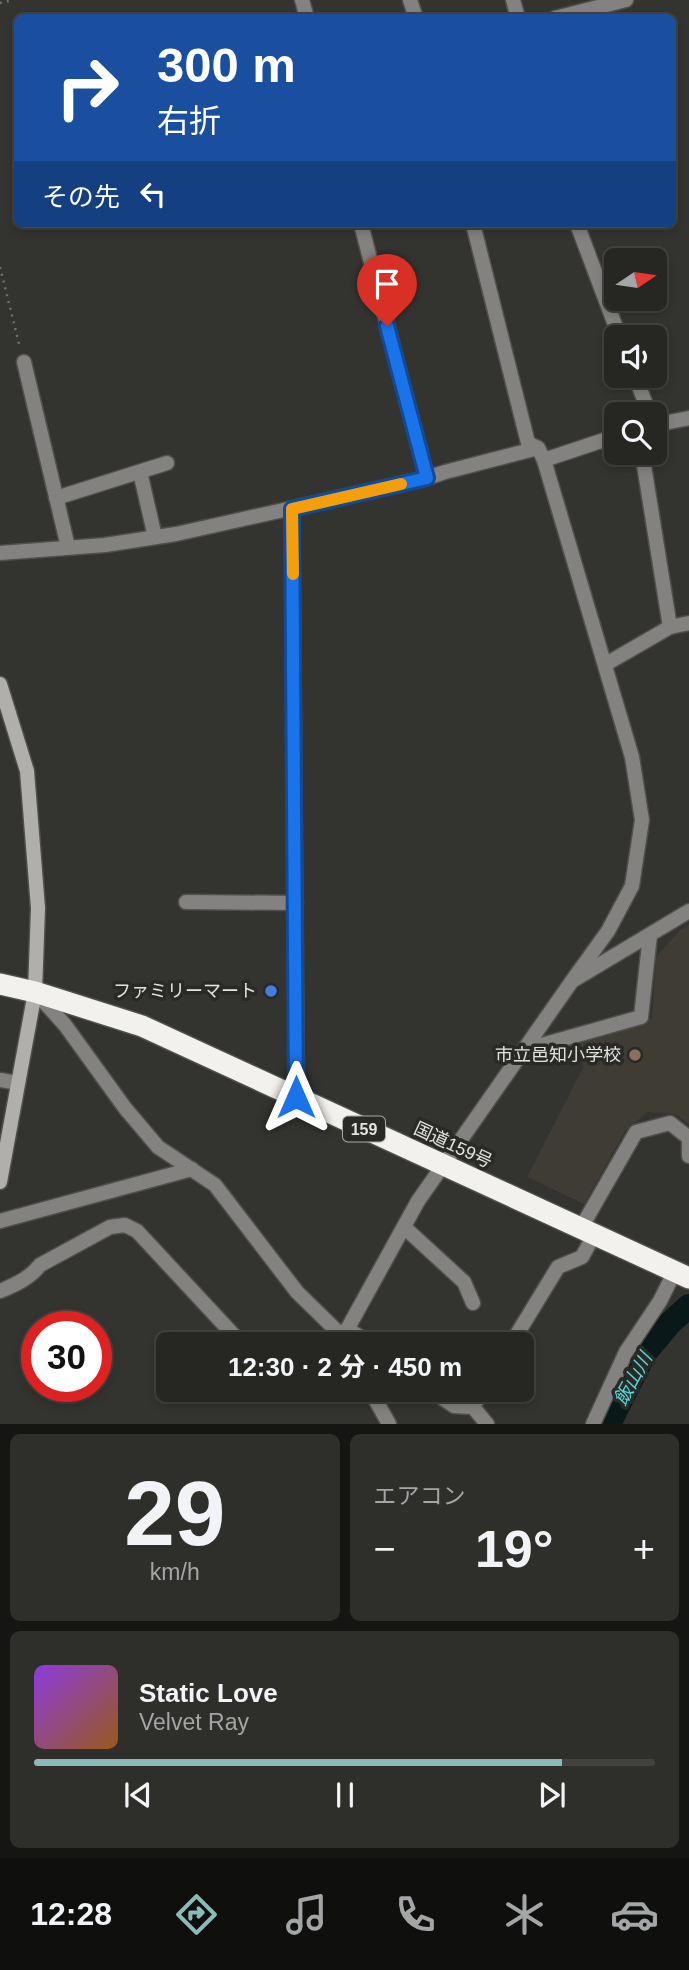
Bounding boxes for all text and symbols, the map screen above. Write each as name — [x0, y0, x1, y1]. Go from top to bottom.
text: 300 m — [157, 38, 296, 92]
icon: right — [42, 42, 133, 133]
text: 右折 — [157, 103, 221, 139]
icon: left — [134, 175, 172, 213]
text: その先 — [42, 182, 120, 212]
north arrow — [604, 248, 667, 312]
map controls — [604, 248, 667, 465]
pin — [357, 254, 417, 326]
icon: arrive — [368, 265, 406, 303]
button: sound — [604, 325, 667, 388]
button: search — [604, 402, 667, 465]
place label: ファミリーマート — [113, 981, 257, 1001]
marker: ファミリーマート — [263, 983, 279, 999]
place label: 市立邑知小学校 — [495, 1045, 621, 1065]
marker: 市立邑知小学校 — [627, 1047, 643, 1063]
position arrow — [259, 1060, 333, 1134]
road number: 159 — [343, 1116, 385, 1142]
street label: 国道159号 — [411, 1118, 495, 1172]
speed limit sign: 30 — [21, 1311, 112, 1402]
water label: 飯山川 — [610, 1347, 657, 1409]
text: 12:30 · 2 分 · 450 m — [228, 1352, 462, 1382]
text: 29 — [124, 1463, 225, 1564]
text: エアコン — [374, 1483, 466, 1509]
text: 19° — [475, 1520, 554, 1578]
text: − — [374, 1528, 396, 1570]
text: + — [633, 1528, 655, 1570]
text: km/h — [150, 1559, 200, 1585]
text: Static Love — [139, 1678, 278, 1708]
text: Velvet Ray — [139, 1709, 249, 1735]
icon: previous — [119, 1776, 157, 1814]
icon: pause — [326, 1776, 364, 1814]
icon: next — [533, 1776, 571, 1814]
icon: directions — [172, 1890, 221, 1939]
icon: music — [282, 1890, 331, 1939]
icon: phone — [391, 1890, 440, 1939]
icon: climate — [500, 1890, 549, 1939]
icon: car — [610, 1890, 659, 1939]
text: 12:28 — [30, 1896, 112, 1932]

